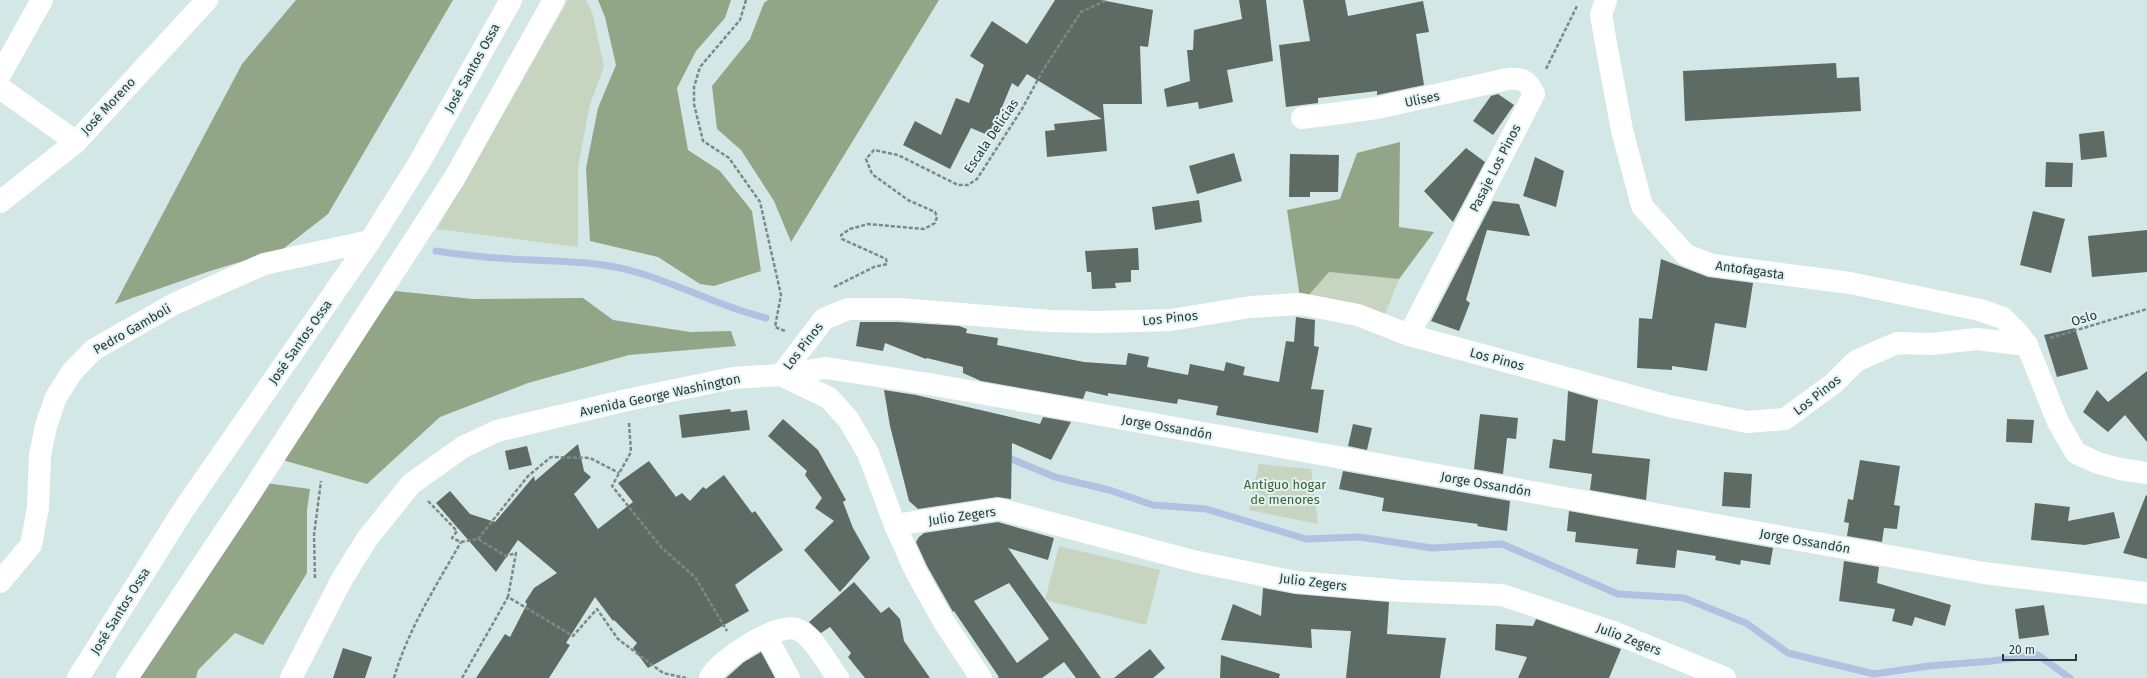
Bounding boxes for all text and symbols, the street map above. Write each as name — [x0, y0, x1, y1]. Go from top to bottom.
street label: José Santos Ossa — [441, 21, 503, 115]
street label: José Moreno — [78, 74, 138, 138]
street label: Ulises — [1403, 88, 1441, 110]
street label: Escala Delicias — [961, 96, 1021, 176]
street label: Pasaje Los Pinos — [1466, 122, 1524, 214]
street label: Antofagasta — [1715, 258, 1785, 282]
street label: José Santos Ossa — [265, 297, 335, 387]
street label: Pedro Gamboli — [91, 301, 173, 357]
street label: Oslo — [2069, 307, 2099, 329]
street label: Los Pinos — [1141, 308, 1199, 328]
street label: Los Pinos — [780, 319, 826, 373]
street label: Los Pinos — [1468, 345, 1526, 373]
street label: Avenida George Washington — [578, 371, 742, 419]
street label: Los Pinos — [1790, 372, 1844, 418]
street label: Jorge Ossandón — [1120, 412, 1214, 442]
street label: Jorge Ossandón — [1439, 469, 1533, 499]
park label: Antiguo hogar de menores — [1244, 477, 1326, 507]
street label: Julio Zegers — [927, 504, 997, 528]
street label: Jorge Ossandón — [1758, 526, 1852, 556]
street label: José Santos Ossa — [87, 565, 153, 657]
street label: Julio Zegers — [1278, 570, 1348, 594]
street label: Julio Zegers — [1594, 620, 1664, 658]
scale bar — [2003, 636, 2076, 662]
text: 20 m — [2009, 643, 2035, 657]

